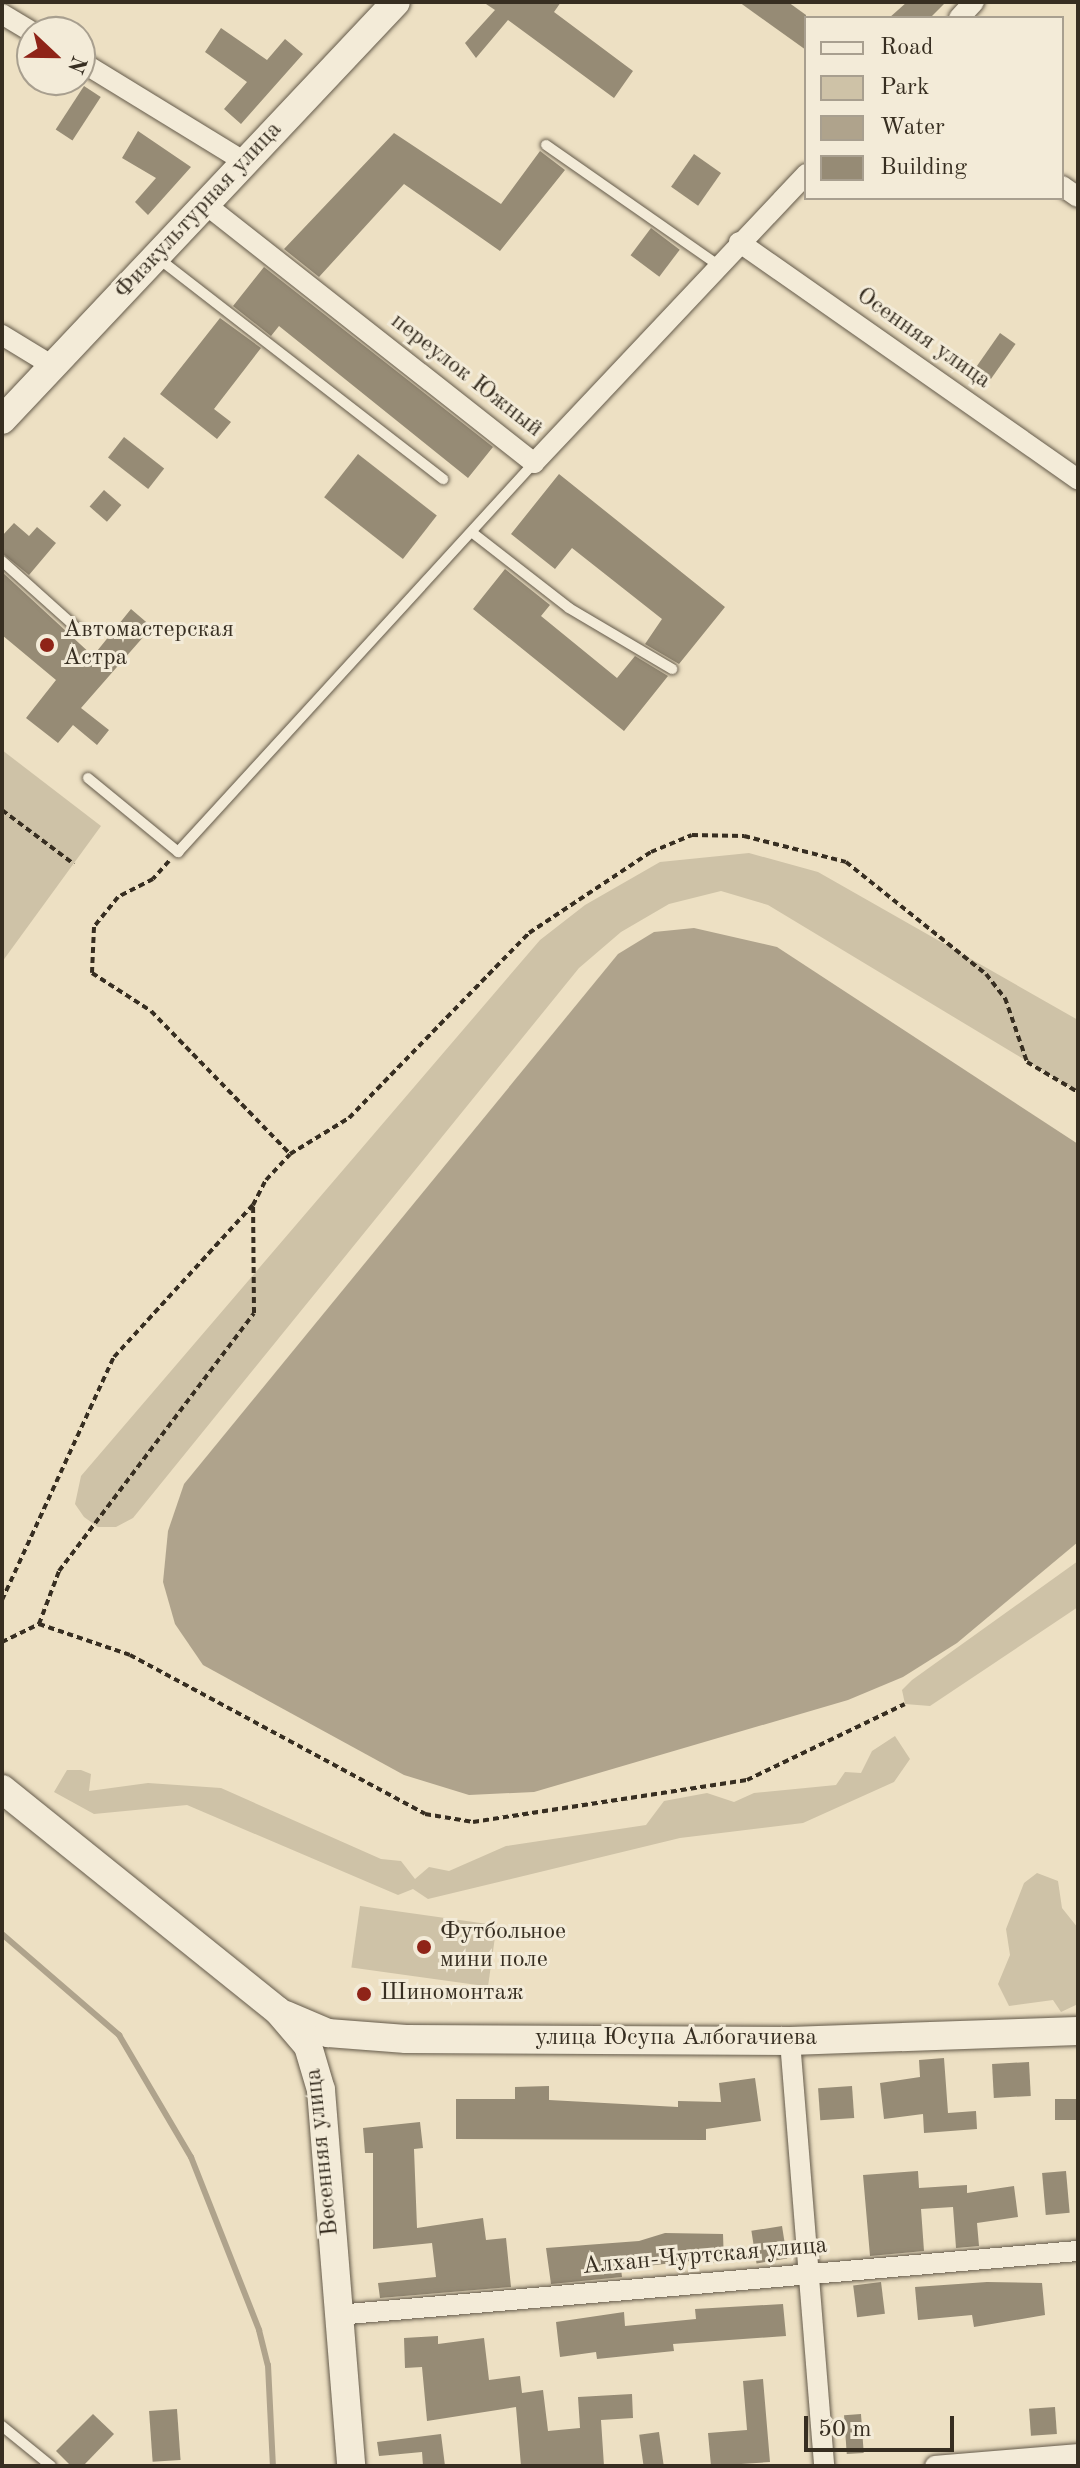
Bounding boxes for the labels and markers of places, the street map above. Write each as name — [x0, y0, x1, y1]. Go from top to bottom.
place label: Автомастерская Астра — [63, 617, 234, 673]
marker: Автомастерская Астра — [38, 636, 56, 654]
place label: Футбольное мини поле — [440, 1919, 566, 1975]
marker: Футбольное мини поле — [415, 1938, 433, 1956]
place label: Шиномонтаж — [380, 1980, 524, 2008]
marker: Шиномонтаж — [355, 1985, 373, 2003]

